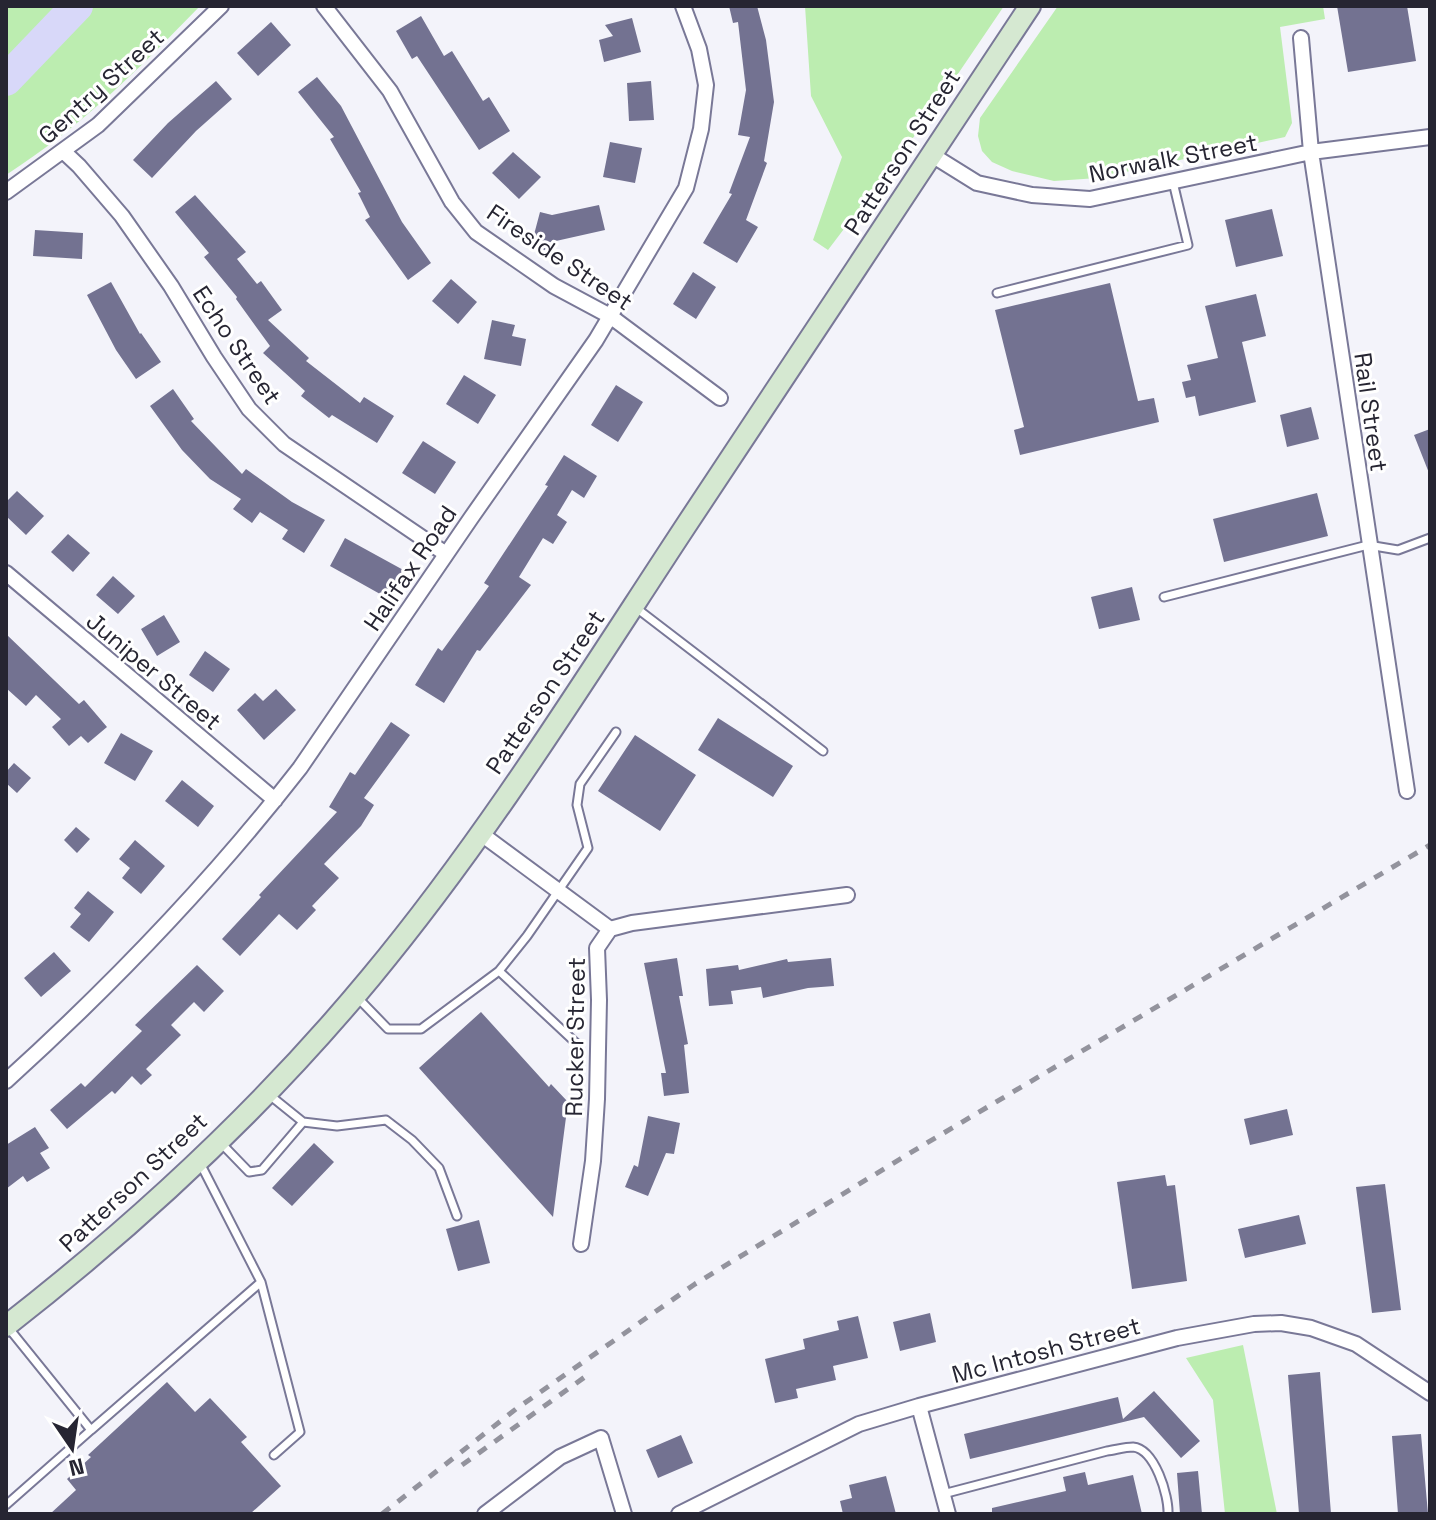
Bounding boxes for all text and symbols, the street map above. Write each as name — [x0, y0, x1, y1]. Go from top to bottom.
street label: Gentry Street — [32, 21, 170, 151]
street label: Patterson Street — [837, 63, 967, 241]
street label: Norwalk Street — [1086, 126, 1260, 190]
street label: Fireside Street — [481, 197, 639, 317]
street label: Echo Street — [186, 280, 288, 410]
street label: Rail Street — [1347, 350, 1395, 474]
street label: Halifax Road — [357, 499, 463, 637]
street label: Patterson Street — [479, 604, 611, 780]
street label: Juniper Street — [80, 605, 228, 737]
street label: Rucker Street — [558, 957, 592, 1117]
street label: Patterson Street — [52, 1105, 214, 1259]
street label: Mc Intosh Street — [948, 1310, 1144, 1390]
north arrow — [32, 1408, 112, 1488]
text: N — [66, 1452, 87, 1483]

